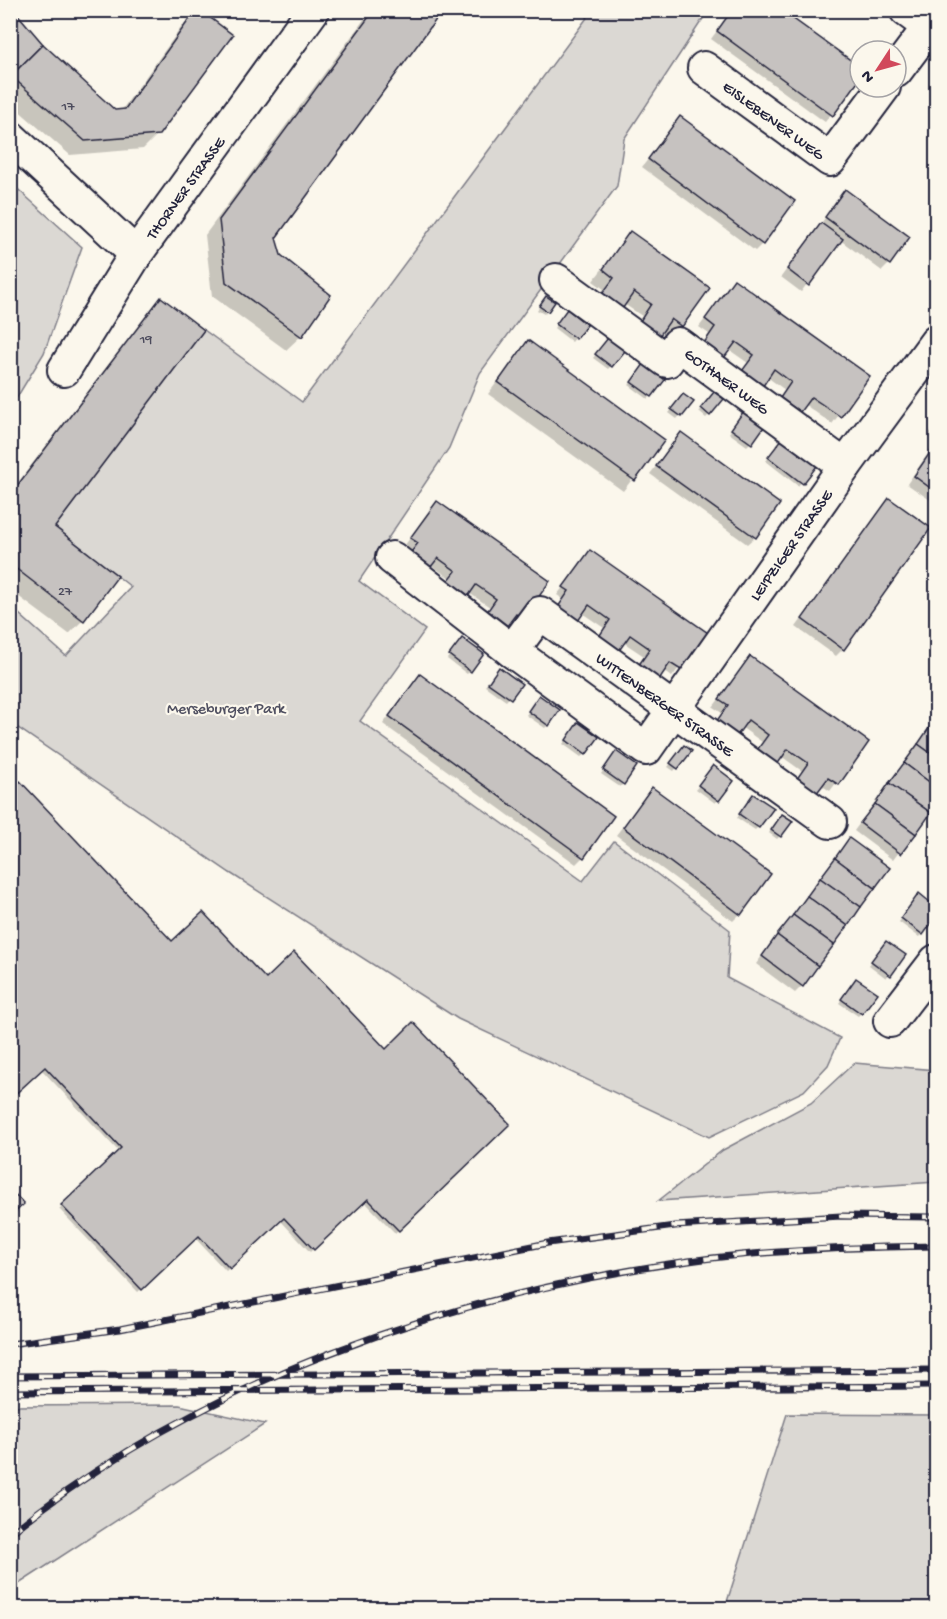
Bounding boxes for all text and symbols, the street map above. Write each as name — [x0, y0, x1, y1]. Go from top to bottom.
north arrow — [848, 39, 908, 99]
text: N — [858, 66, 879, 86]
street label: EISLEBENER WEG — [718, 79, 828, 166]
house number: 17 — [61, 99, 75, 116]
street label: THORNER STRASSE — [143, 133, 231, 245]
house number: 19 — [139, 332, 152, 349]
street label: GOTHAER WEG — [679, 346, 772, 421]
street label: LEIPZIGER STRASSE — [747, 486, 839, 605]
house number: 27 — [58, 584, 73, 601]
street label: WITTENBERGER STRASSE — [591, 650, 737, 763]
park label: Merseburger Park — [167, 701, 287, 720]

